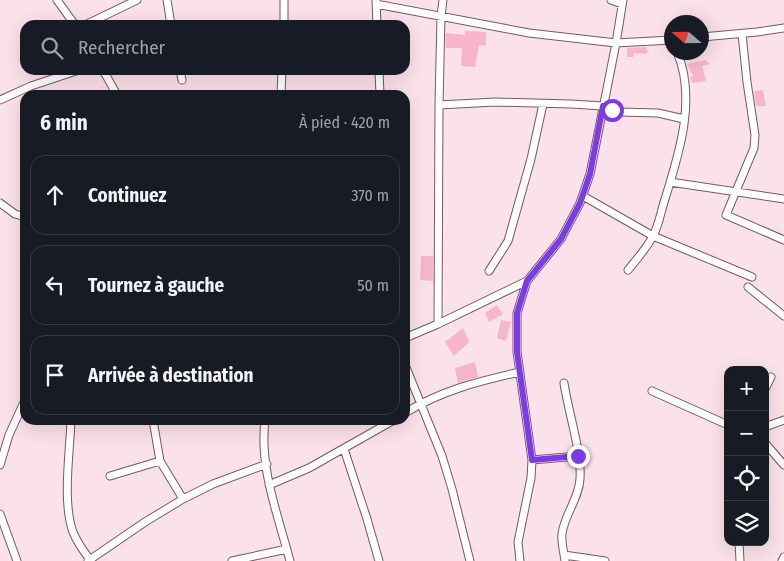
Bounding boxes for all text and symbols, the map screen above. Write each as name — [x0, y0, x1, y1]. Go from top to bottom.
north arrow — [664, 15, 709, 60]
search box — [20, 20, 410, 75]
icon: search — [38, 34, 66, 62]
text: Rechercher — [78, 36, 165, 59]
route start — [601, 99, 624, 122]
text: 6 min — [40, 110, 88, 136]
text: À pied · 420 m — [299, 113, 390, 132]
icon: ahead — [41, 181, 69, 209]
text: Continuez — [88, 184, 167, 207]
text: 370 m — [351, 186, 389, 205]
icon: left — [41, 271, 69, 299]
text: Tournez à gauche — [88, 274, 224, 297]
text: 50 m — [357, 276, 389, 295]
icon: arrive — [41, 361, 69, 389]
text: Arrivée à destination — [88, 364, 254, 387]
map controls — [724, 366, 769, 546]
button: + — [724, 366, 769, 411]
button: − — [724, 411, 769, 456]
route end — [567, 445, 590, 468]
button: locate — [724, 456, 769, 501]
button: layers — [724, 501, 769, 546]

